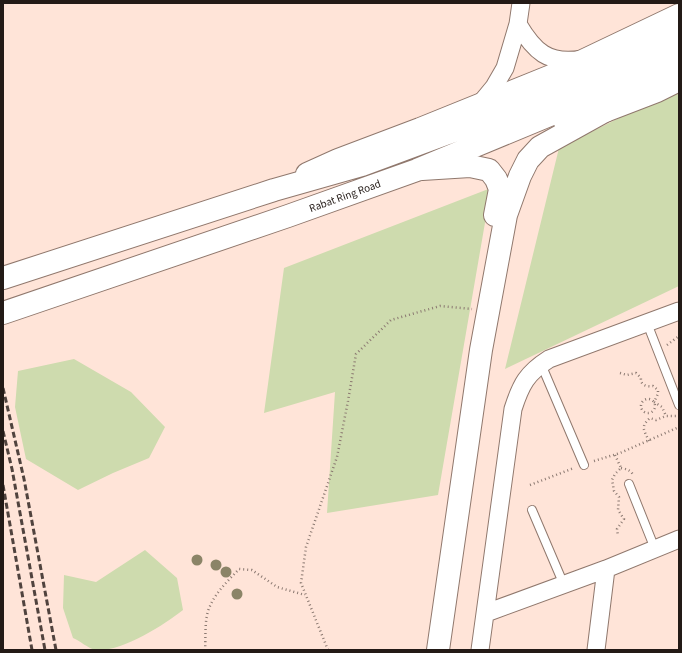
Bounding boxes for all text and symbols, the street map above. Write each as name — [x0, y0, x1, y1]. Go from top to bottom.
street label: Rabat Ring Road — [307, 176, 383, 216]

